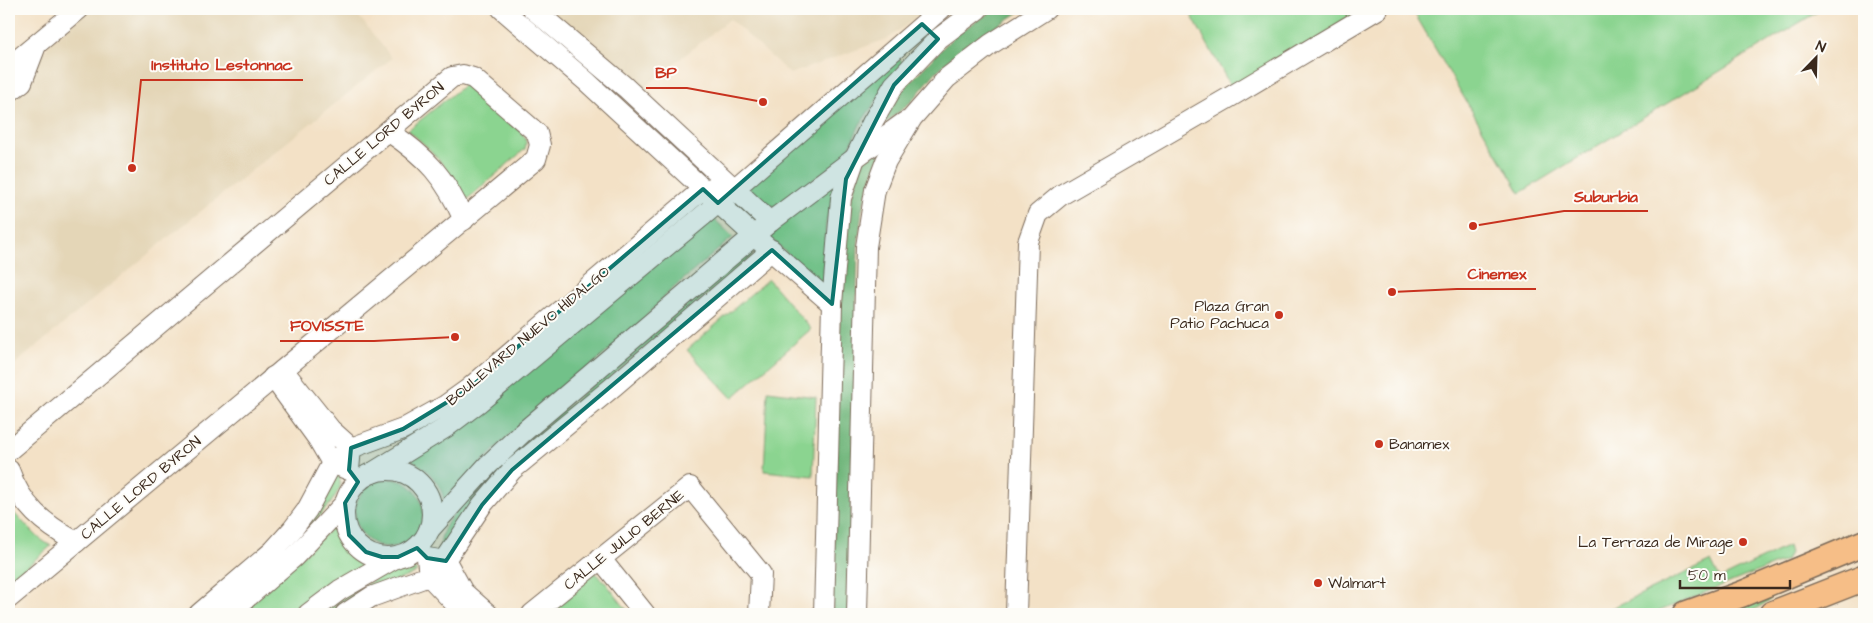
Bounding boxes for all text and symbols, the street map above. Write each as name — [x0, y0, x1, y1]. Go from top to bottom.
north arrow — [1790, 32, 1840, 82]
text: N — [1813, 36, 1829, 58]
callout: Instituto Lestonnac — [141, 49, 303, 80]
text: Instituto Lestonnac — [151, 54, 294, 76]
callout: BP — [646, 57, 687, 88]
text: BP — [655, 62, 678, 84]
street label: CALLE LORD BYRON — [319, 77, 449, 191]
callout: Suburbia — [1564, 180, 1648, 211]
text: Suburbia — [1573, 186, 1639, 208]
callout: Cinemex — [1457, 258, 1536, 289]
street label: BOULEVARD NUEVO HIDALGO — [442, 261, 614, 411]
text: Cinemex — [1467, 263, 1527, 285]
place label: Plaza Gran Patio Pachuca — [1170, 296, 1269, 334]
marker: Plaza Gran Patio Pachuca — [1273, 309, 1285, 321]
callout: FOVISSTE — [280, 310, 374, 341]
text: FOVISSTE — [290, 315, 365, 337]
street label: CALLE LORD BYRON — [76, 431, 206, 545]
place label: Banamex — [1389, 434, 1450, 455]
marker: Banamex — [1373, 438, 1385, 450]
street label: CALLE JULIO BERNE — [559, 485, 689, 595]
place label: La Terraza de Mirage — [1578, 532, 1733, 554]
marker: La Terraza de Mirage — [1737, 536, 1749, 548]
scale bar — [1680, 558, 1790, 590]
text: 50 m — [1688, 565, 1726, 586]
place label: Walmart — [1328, 573, 1386, 594]
marker: Walmart — [1312, 577, 1324, 589]

